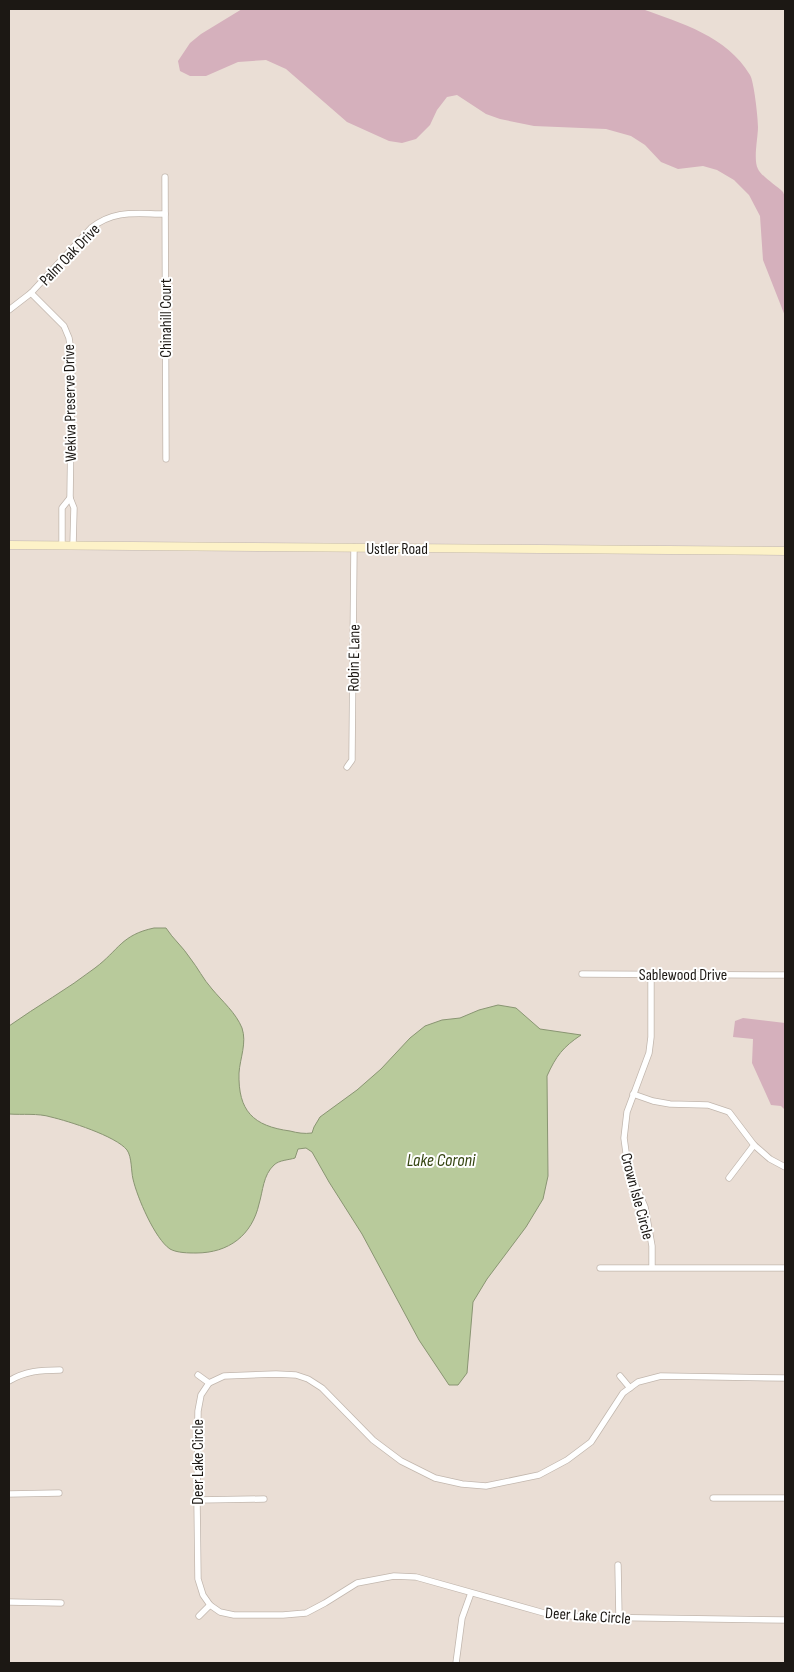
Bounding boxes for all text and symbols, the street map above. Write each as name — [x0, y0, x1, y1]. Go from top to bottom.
street label: Palm Oak Drive — [36, 220, 104, 290]
street label: Chinahill Court — [157, 278, 176, 358]
street label: Wekiva Preserve Drive — [60, 344, 81, 462]
street label: Ustler Road — [366, 540, 428, 559]
street label: Robin E Lane — [344, 624, 365, 692]
street label: Sablewood Drive — [639, 966, 727, 985]
water label: Lake Coroni — [407, 1150, 476, 1171]
street label: Crown Isle Circle — [616, 1151, 657, 1242]
street label: Deer Lake Circle — [189, 1419, 208, 1505]
street label: Deer Lake Circle — [545, 1604, 631, 1629]

